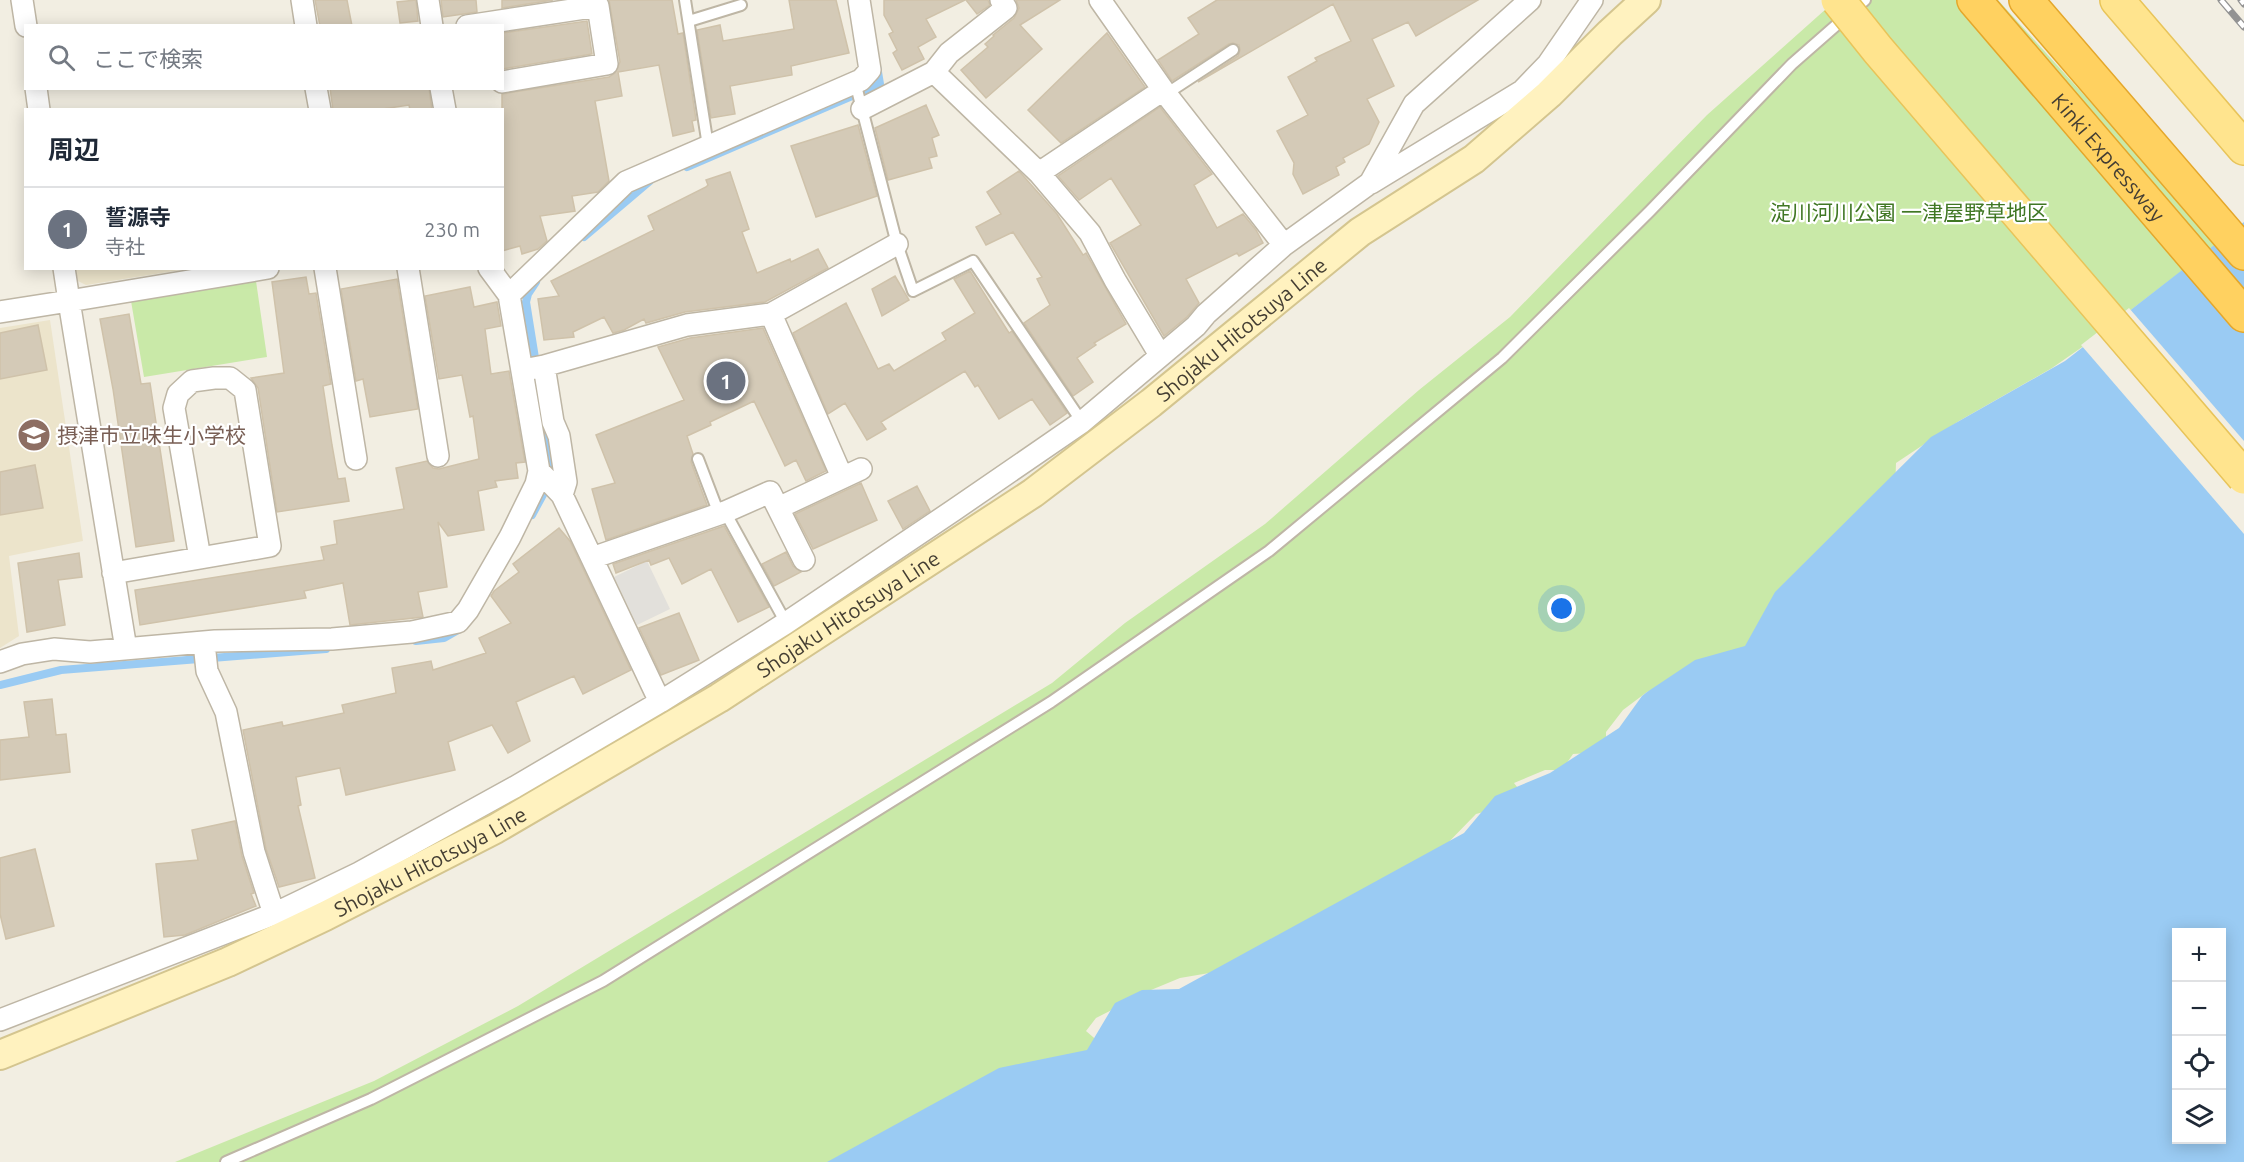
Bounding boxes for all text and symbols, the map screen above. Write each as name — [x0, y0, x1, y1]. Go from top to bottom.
search box — [24, 24, 504, 90]
icon: search — [45, 41, 78, 74]
text: ここで検索 — [93, 46, 203, 71]
street label: Kinki Expressway — [2047, 88, 2170, 226]
text: 周辺 — [48, 135, 100, 164]
park label: 淀川河川公園 一津屋野草地区 — [1770, 200, 2048, 224]
text: 誓源寺 — [105, 204, 171, 229]
text: 1 — [62, 218, 73, 241]
text: 230 m — [424, 218, 480, 241]
text: 寺社 — [105, 235, 145, 258]
street label: Shojaku Hitotsuya Line — [1151, 252, 1331, 406]
pin: 1 — [706, 358, 746, 404]
school or university icon: 摂津市立味生小学校 — [16, 417, 52, 453]
place label: 摂津市立味生小学校 — [57, 423, 246, 447]
street label: Shojaku Hitotsuya Line — [752, 545, 944, 682]
your location — [1547, 594, 1576, 623]
street label: Shojaku Hitotsuya Line — [330, 801, 531, 921]
map controls — [2172, 928, 2226, 1144]
button: + — [2172, 928, 2226, 982]
button: − — [2172, 982, 2226, 1036]
button: locate — [2172, 1036, 2226, 1090]
button: layers — [2172, 1090, 2226, 1144]

